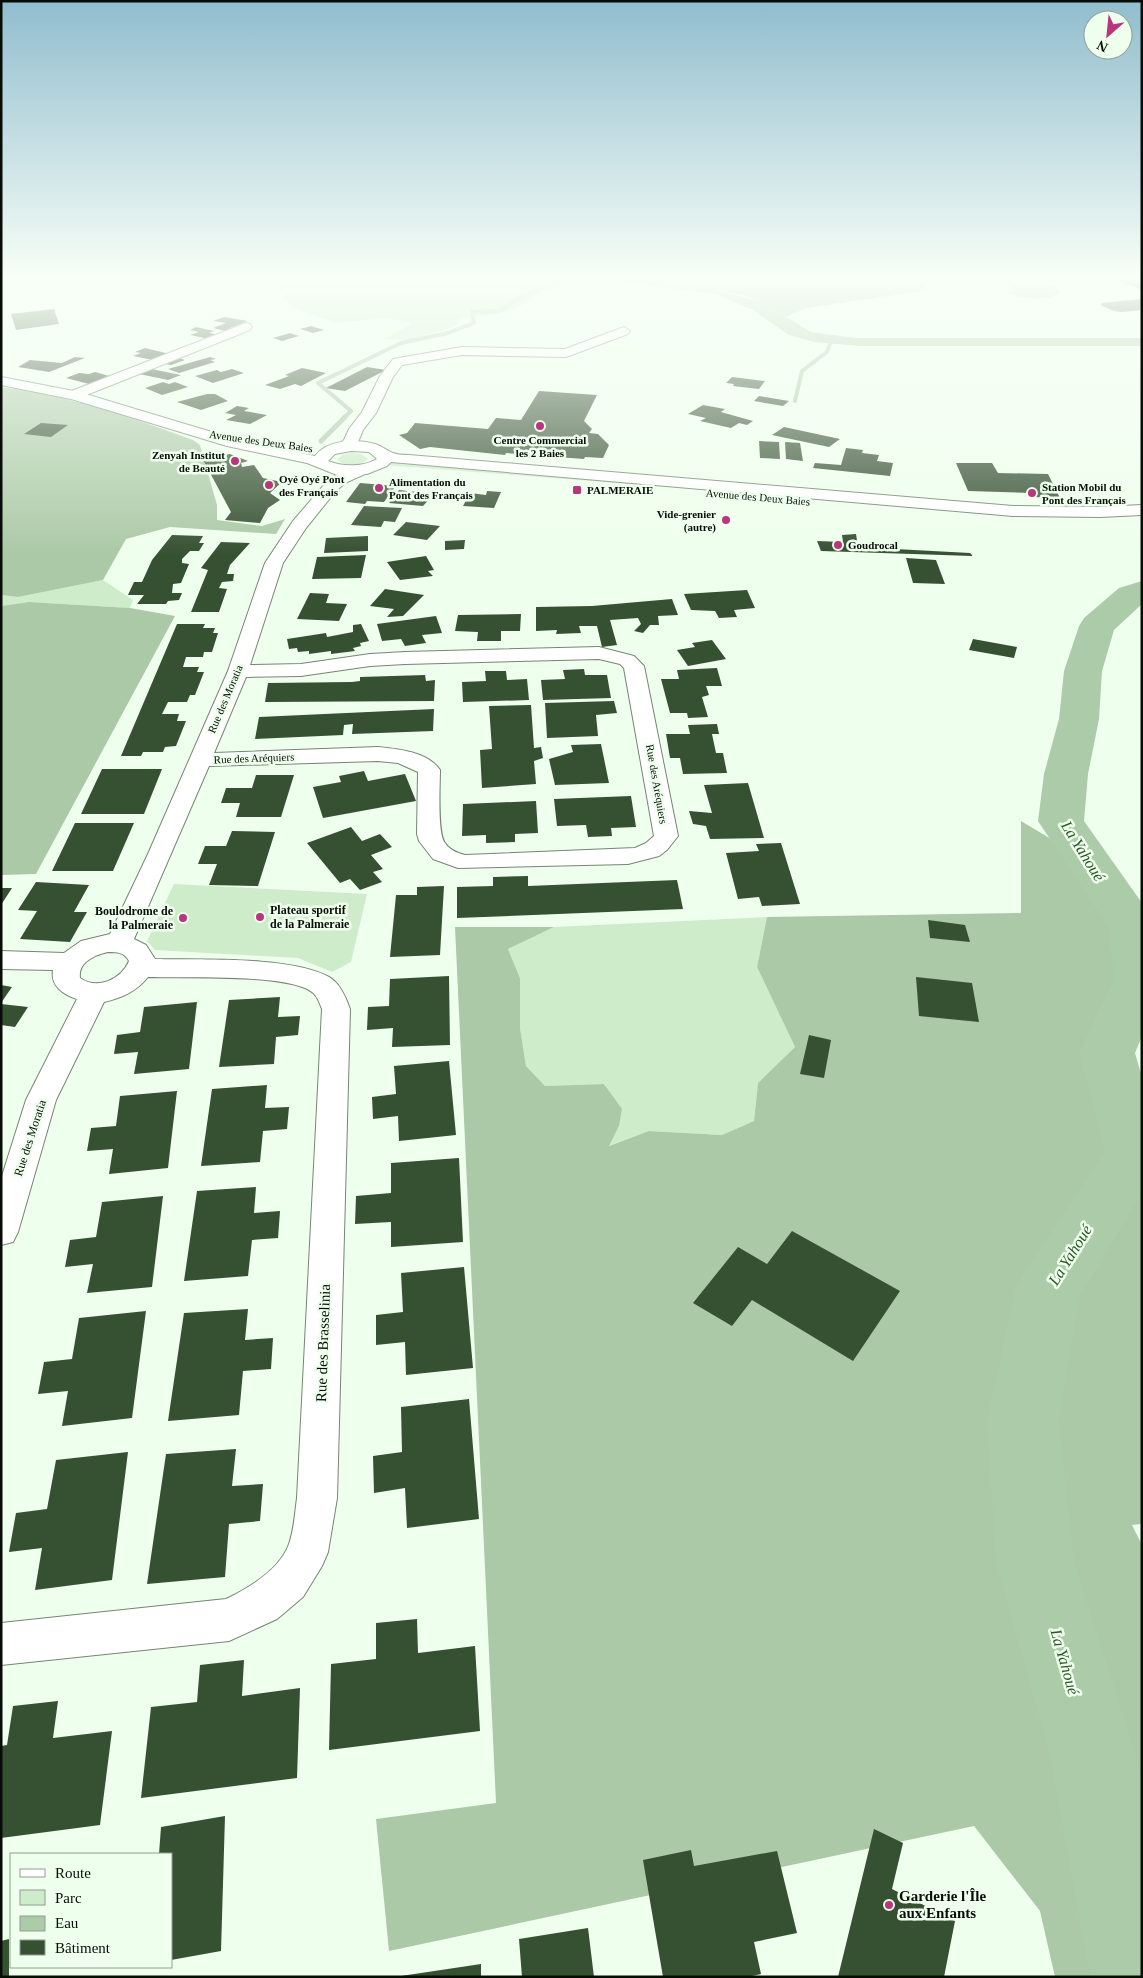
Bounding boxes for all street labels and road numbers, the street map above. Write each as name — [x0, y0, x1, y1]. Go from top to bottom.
street label: Avenue des Deux Baies — [208, 428, 314, 454]
street label: Avenue des Deux Baies — [705, 486, 811, 508]
street label: Rue des Moratia — [205, 663, 245, 735]
street label: Rue des Aréquiers — [644, 743, 670, 825]
street label: Rue des Aréquiers — [213, 751, 295, 765]
street label: Rue des Moratia — [11, 1097, 49, 1178]
street label: Rue des Brasselinia — [313, 1283, 333, 1402]

